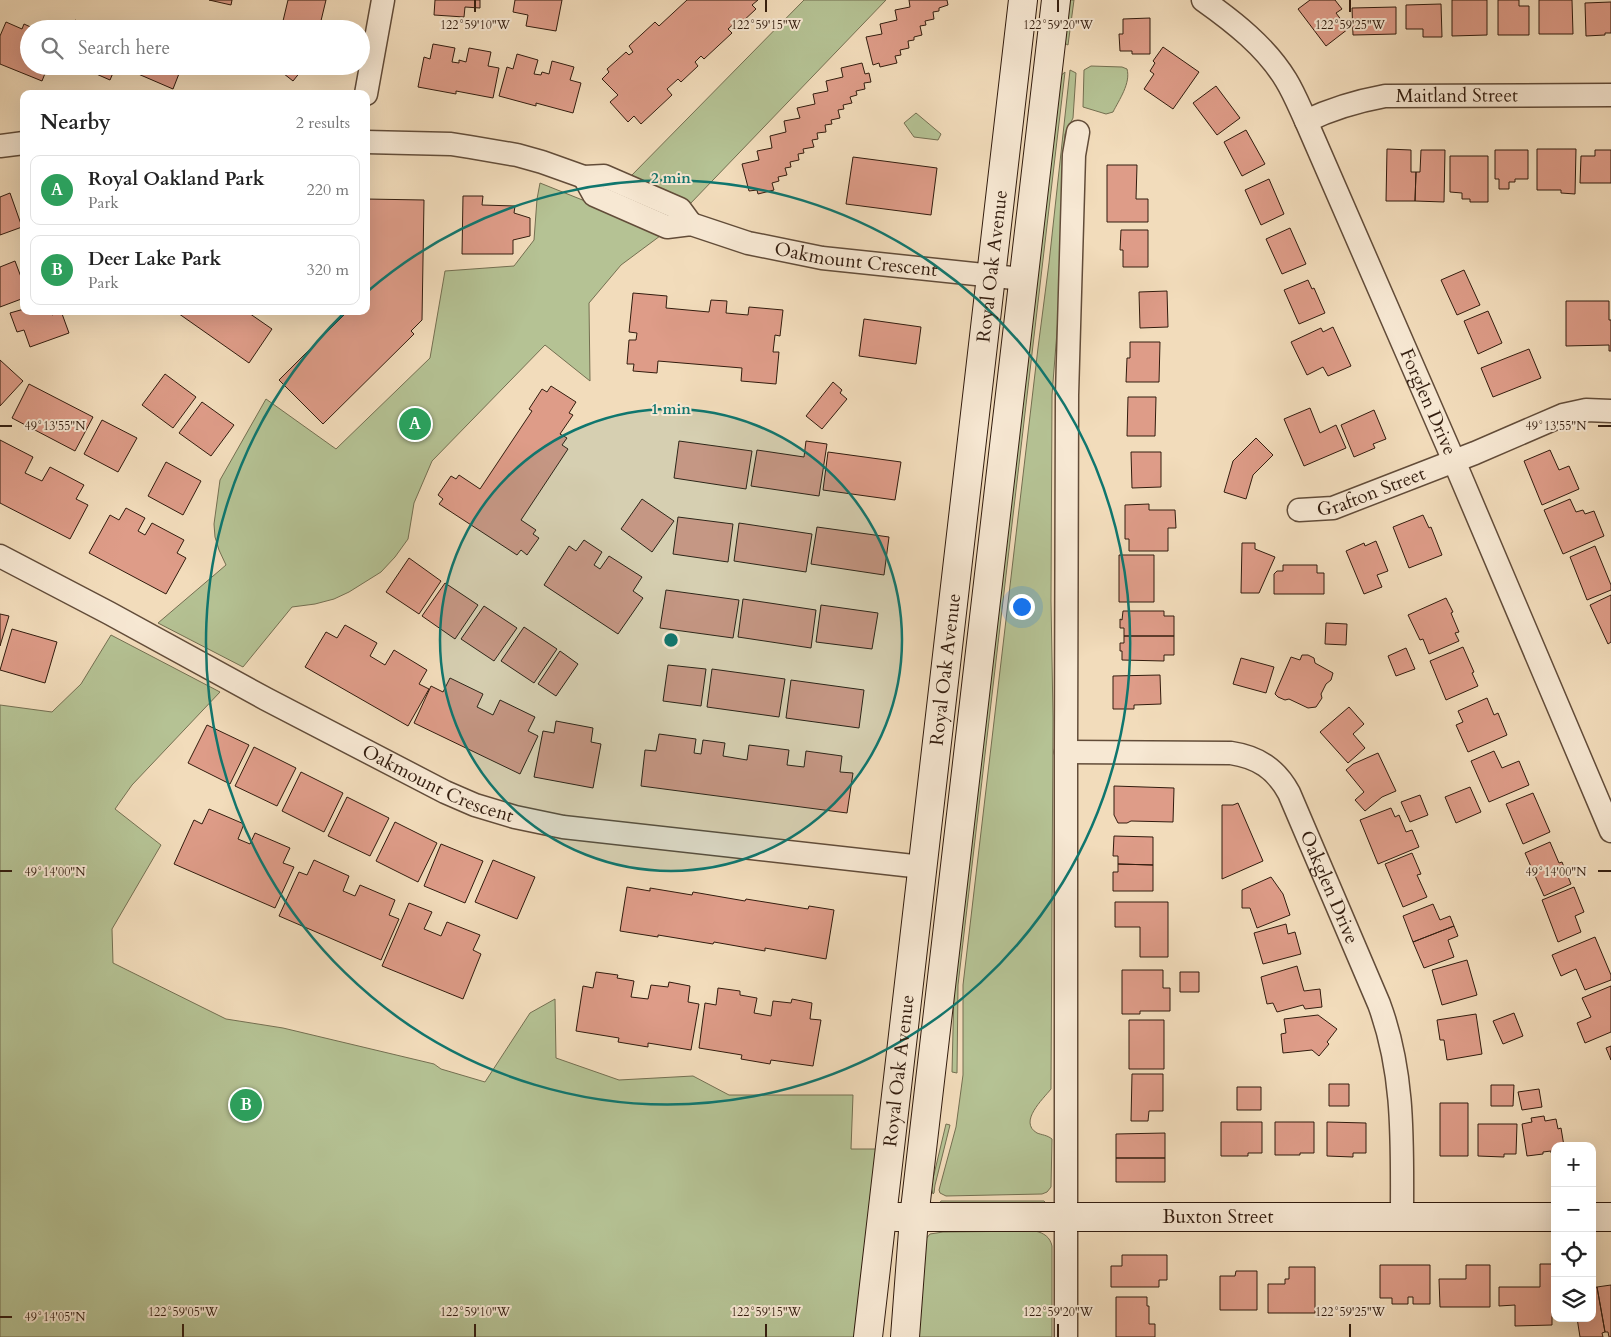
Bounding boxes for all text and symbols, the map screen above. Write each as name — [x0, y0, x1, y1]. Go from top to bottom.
text: 122°59'10"W — [440, 17, 511, 33]
text: 122°59'15"W — [731, 17, 802, 33]
text: 122°59'20"W — [1023, 17, 1094, 33]
text: 122°59'25"W — [1315, 17, 1386, 33]
search box — [20, 20, 370, 75]
icon: search — [38, 34, 66, 62]
text: Search here — [78, 35, 170, 61]
street label: Maitland Street — [1396, 82, 1518, 109]
text: Nearby — [40, 108, 111, 137]
text: 2 results — [296, 112, 350, 134]
text: Royal Oakland Park — [88, 166, 265, 192]
text: 2 min — [651, 168, 691, 188]
text: A — [51, 179, 63, 201]
text: 220 m — [307, 179, 349, 201]
street label: Royal Oak Avenue — [970, 189, 1014, 344]
text: Park — [88, 192, 119, 214]
street label: Oakmount Crescent — [772, 236, 939, 283]
text: Deer Lake Park — [88, 246, 221, 272]
text: B — [51, 259, 63, 281]
text: 320 m — [307, 259, 349, 281]
text: Park — [88, 272, 119, 294]
street label: Forglen Drive — [1394, 344, 1463, 459]
text: 1 min — [651, 399, 691, 419]
pin: A — [399, 405, 431, 443]
text: 49°13'55"N — [25, 418, 86, 434]
text: 49°13'55"N — [1526, 418, 1587, 434]
street label: Grafton Street — [1316, 461, 1429, 522]
street label: Royal Oak Avenue — [924, 592, 967, 747]
your location — [1009, 594, 1035, 620]
centre of rings — [662, 631, 680, 649]
street label: Oakmount Crescent — [358, 738, 517, 829]
street label: Oakglen Drive — [1294, 827, 1365, 948]
text: 49°14'00"N — [25, 864, 86, 880]
text: 49°14'00"N — [1526, 864, 1587, 880]
street label: Royal Oak Avenue — [877, 993, 921, 1148]
pin: B — [230, 1086, 262, 1124]
map controls — [1551, 1142, 1596, 1322]
button: + — [1551, 1142, 1596, 1187]
button: − — [1551, 1187, 1596, 1232]
street label: Buxton Street — [1163, 1204, 1273, 1230]
button: locate — [1551, 1232, 1596, 1277]
button: layers — [1551, 1277, 1596, 1322]
text: 122°59'05"W — [148, 1304, 219, 1320]
text: 122°59'10"W — [440, 1304, 511, 1320]
text: 122°59'15"W — [731, 1304, 802, 1320]
text: 122°59'20"W — [1023, 1304, 1094, 1320]
text: 122°59'25"W — [1315, 1304, 1386, 1320]
text: 49°14'05"N — [25, 1309, 86, 1325]

